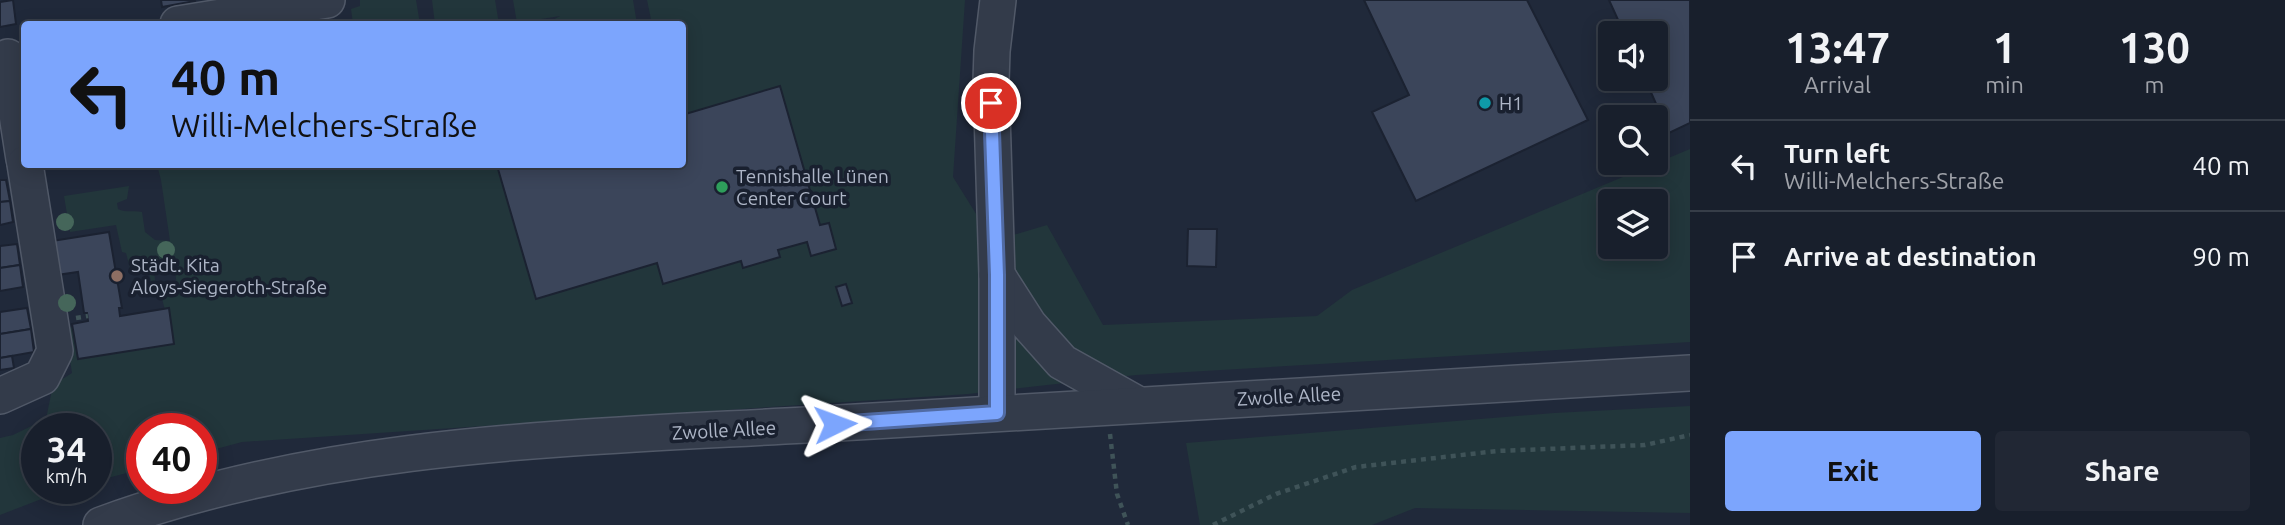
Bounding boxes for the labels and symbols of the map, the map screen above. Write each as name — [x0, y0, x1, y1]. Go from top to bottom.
pin — [961, 73, 1021, 133]
place label: H1 — [1499, 92, 1523, 114]
marker: H1 — [1477, 95, 1493, 111]
place label: Tennishalle Lünen Center Court — [736, 165, 889, 209]
marker: Tennishalle Lünen Center Court — [714, 179, 730, 195]
place label: Städt. Kita Aloys-Siegeroth-Straße — [131, 254, 327, 298]
marker: Städt. Kita Aloys-Siegeroth-Straße — [109, 268, 125, 284]
street label: Zwolle Allee — [1236, 382, 1342, 410]
position arrow — [798, 387, 872, 461]
speed limit sign: 40 — [126, 413, 217, 504]
street label: Zwolle Allee — [671, 416, 777, 444]

